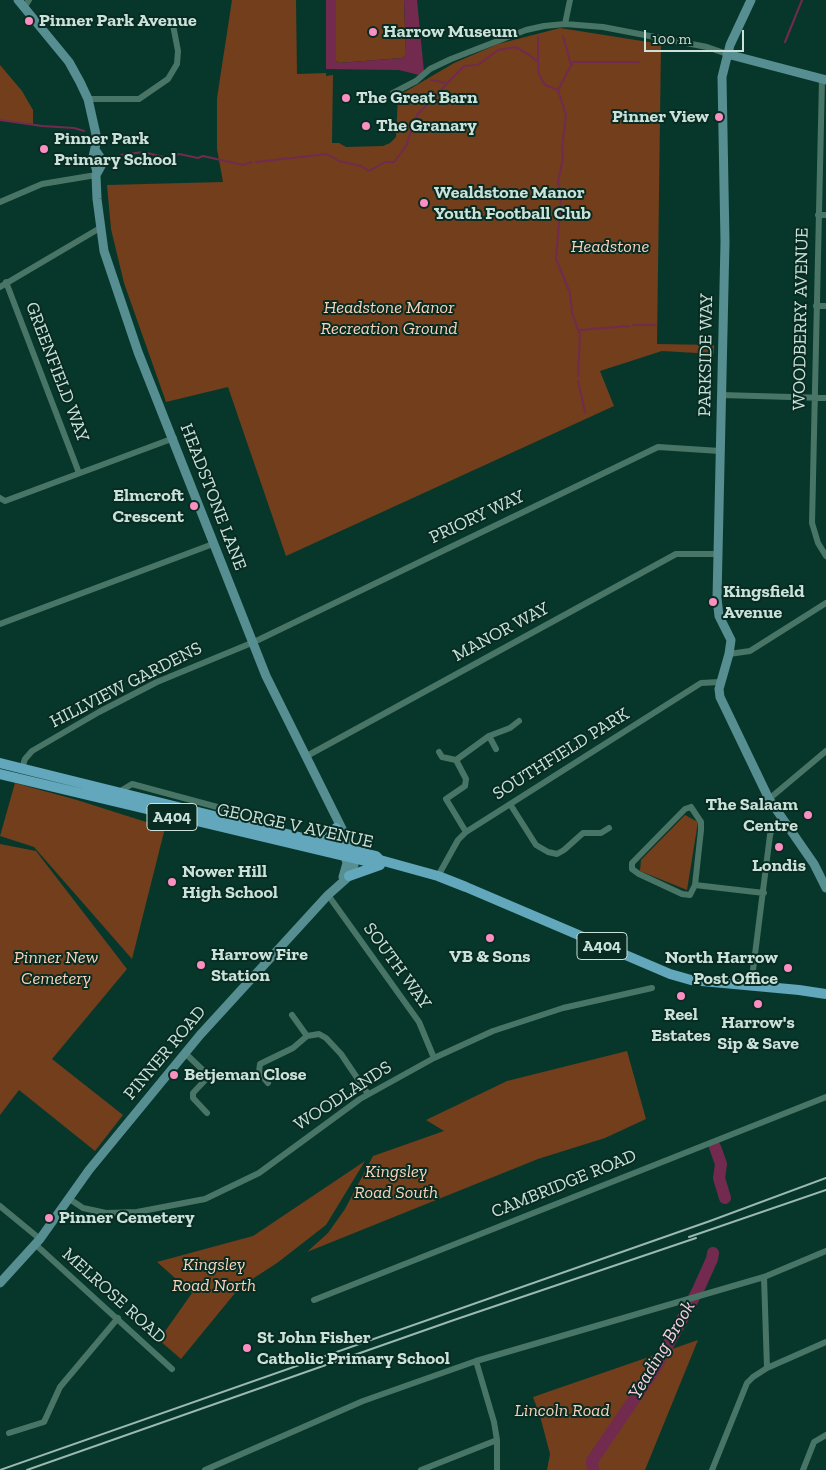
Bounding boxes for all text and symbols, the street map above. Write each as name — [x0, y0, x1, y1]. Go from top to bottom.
place label: Pinner Park Avenue — [39, 10, 197, 32]
marker: Pinner Park Avenue — [23, 15, 35, 27]
scale bar — [646, 20, 746, 52]
place label: Harrow Museum — [383, 21, 517, 43]
marker: Harrow Museum — [367, 26, 379, 38]
text: 100 m — [652, 30, 691, 48]
place label: The Great Barn — [356, 87, 478, 109]
marker: The Great Barn — [340, 92, 352, 104]
place label: Pinner View — [612, 106, 709, 128]
marker: Pinner View — [713, 111, 725, 123]
place label: The Granary — [376, 115, 477, 137]
marker: The Granary — [360, 120, 372, 132]
place label: Pinner Park Primary School — [54, 128, 177, 170]
marker: Pinner Park Primary School — [38, 143, 50, 155]
place label: Wealdstone Manor Youth Football Club — [434, 182, 591, 224]
marker: Wealdstone Manor Youth Football Club — [418, 197, 430, 209]
street label: WOODBERRY AVENUE — [789, 227, 813, 411]
park label: Headstone — [571, 236, 649, 258]
street label: PARKSIDE WAY — [694, 293, 718, 417]
park label: Headstone Manor Recreation Ground — [320, 297, 458, 340]
street label: GREENFIELD WAY — [20, 299, 94, 445]
street label: HEADSTONE LANE — [175, 421, 251, 573]
place label: Elmcroft Crescent — [113, 485, 184, 528]
street label: PRIORY WAY — [426, 486, 528, 548]
marker: Elmcroft Crescent — [188, 500, 200, 512]
place label: Kingsfield Avenue — [723, 581, 805, 624]
marker: Kingsfield Avenue — [707, 596, 719, 608]
street label: MANOR WAY — [449, 598, 553, 666]
street label: HILLVIEW GARDENS — [46, 637, 206, 733]
street label: SOUTHFIELD PARK — [489, 703, 633, 805]
place label: The Salaam Centre — [706, 794, 798, 836]
street label: GEORGE V AVENUE — [215, 799, 375, 853]
road number: A404 — [147, 804, 197, 830]
marker: The Salaam Centre — [802, 809, 814, 821]
marker: Londis — [773, 841, 785, 853]
place label: Londis — [752, 855, 806, 877]
place label: Nower Hill High School — [182, 861, 278, 904]
marker: Nower Hill High School — [166, 876, 178, 888]
street label: SOUTH WAY — [358, 919, 436, 1013]
marker: VB & Sons — [484, 932, 496, 944]
road number: A404 — [577, 932, 627, 959]
place label: Harrow Fire Station — [211, 944, 308, 986]
place label: VB & Sons — [449, 946, 531, 968]
park label: Pinner New Cemetery — [14, 947, 98, 990]
place label: North Harrow Post Office — [665, 947, 778, 990]
marker: Harrow Fire Station — [195, 959, 207, 971]
marker: North Harrow Post Office — [782, 962, 794, 974]
marker: Reel Estates — [675, 990, 687, 1002]
marker: Harrow's Sip & Save — [752, 998, 764, 1010]
street label: PINNER ROAD — [119, 1002, 211, 1104]
place label: Reel Estates — [651, 1004, 711, 1046]
place label: Harrow's Sip & Save — [717, 1012, 799, 1054]
street label: WOODLANDS — [290, 1056, 396, 1136]
place label: Betjeman Close — [184, 1064, 307, 1086]
marker: Betjeman Close — [168, 1069, 180, 1081]
street label: CAMBRIDGE ROAD — [488, 1145, 640, 1223]
park label: Kingsley Road South — [354, 1161, 438, 1204]
place label: Pinner Cemetery — [59, 1207, 195, 1229]
marker: Pinner Cemetery — [43, 1212, 55, 1224]
street label: MELROSE ROAD — [58, 1244, 170, 1348]
park label: Kingsley Road North — [172, 1254, 256, 1296]
water label: Yeading Brook — [624, 1297, 700, 1403]
place label: St John Fisher Catholic Primary School — [257, 1327, 450, 1370]
marker: St John Fisher Catholic Primary School — [241, 1342, 253, 1354]
park label: Lincoln Road — [514, 1400, 610, 1422]

